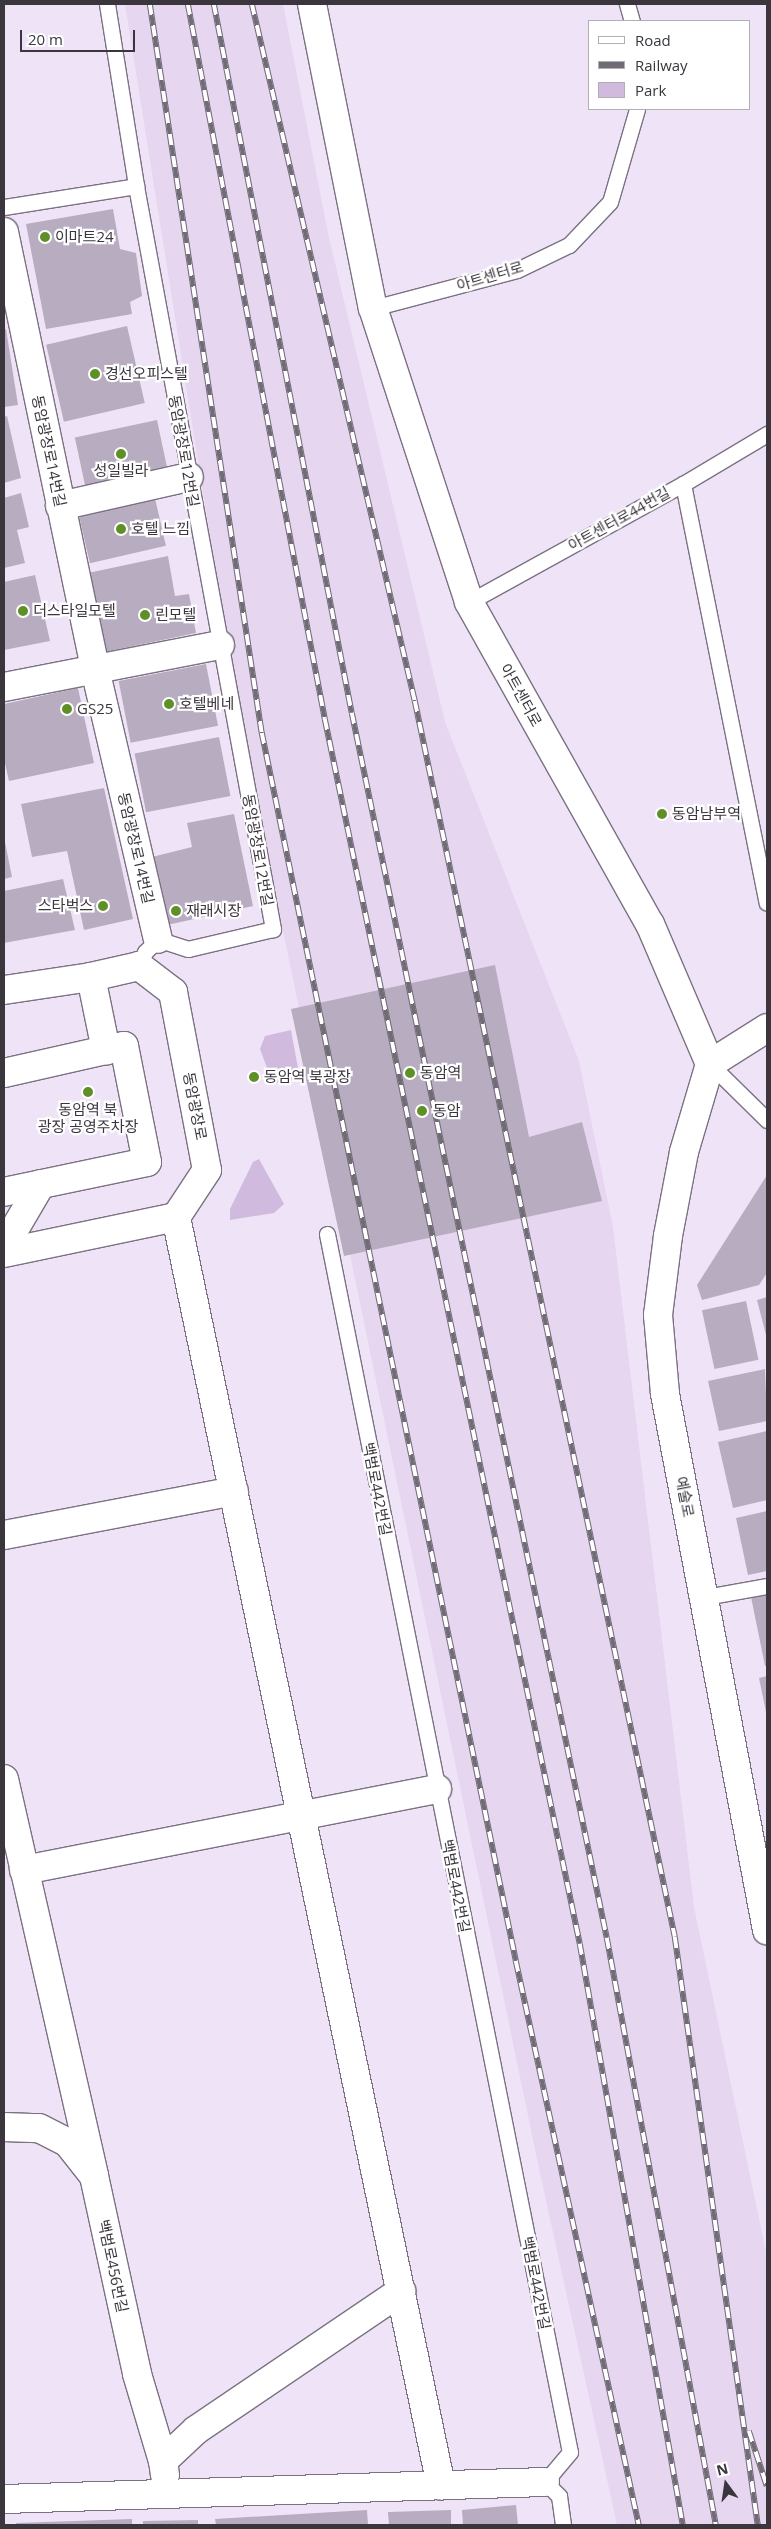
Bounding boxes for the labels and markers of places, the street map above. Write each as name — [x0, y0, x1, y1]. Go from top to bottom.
place label: 이마트24 — [55, 228, 114, 246]
marker: 이마트24 — [39, 231, 51, 243]
place label: 경선오피스텔 — [105, 365, 188, 383]
marker: 경선오피스텔 — [89, 368, 101, 380]
marker: 성일빌라 — [115, 448, 127, 460]
place label: 성일빌라 — [93, 462, 149, 480]
place label: 호텔 느낌 — [131, 520, 190, 538]
marker: 호텔 느낌 — [115, 523, 127, 535]
place label: 더스타일모텔 — [33, 602, 116, 620]
marker: 더스타일모텔 — [17, 605, 29, 617]
place label: 린모텔 — [155, 606, 196, 624]
marker: 린모텔 — [139, 609, 151, 621]
place label: 호텔베네 — [179, 695, 234, 713]
marker: 호텔베네 — [163, 698, 175, 710]
place label: GS25 — [77, 700, 113, 718]
marker: GS25 — [61, 703, 73, 715]
place label: 동암남부역 — [672, 805, 741, 823]
marker: 동암남부역 — [656, 808, 668, 820]
place label: 스타벅스 — [38, 897, 93, 915]
marker: 스타벅스 — [97, 900, 109, 912]
place label: 재래시장 — [186, 902, 241, 920]
marker: 재래시장 — [170, 905, 182, 917]
place label: 동암역 — [420, 1064, 461, 1082]
marker: 동암역 — [404, 1067, 416, 1079]
place label: 동암역 북광장 — [264, 1068, 351, 1086]
marker: 동암역 북광장 — [248, 1071, 260, 1083]
marker: 동암역 북 광장 공영주차장 — [82, 1086, 94, 1098]
place label: 동암역 북 광장 공영주차장 — [38, 1100, 138, 1135]
place label: 동암 — [433, 1102, 461, 1120]
marker: 동암 — [415, 1104, 429, 1118]

